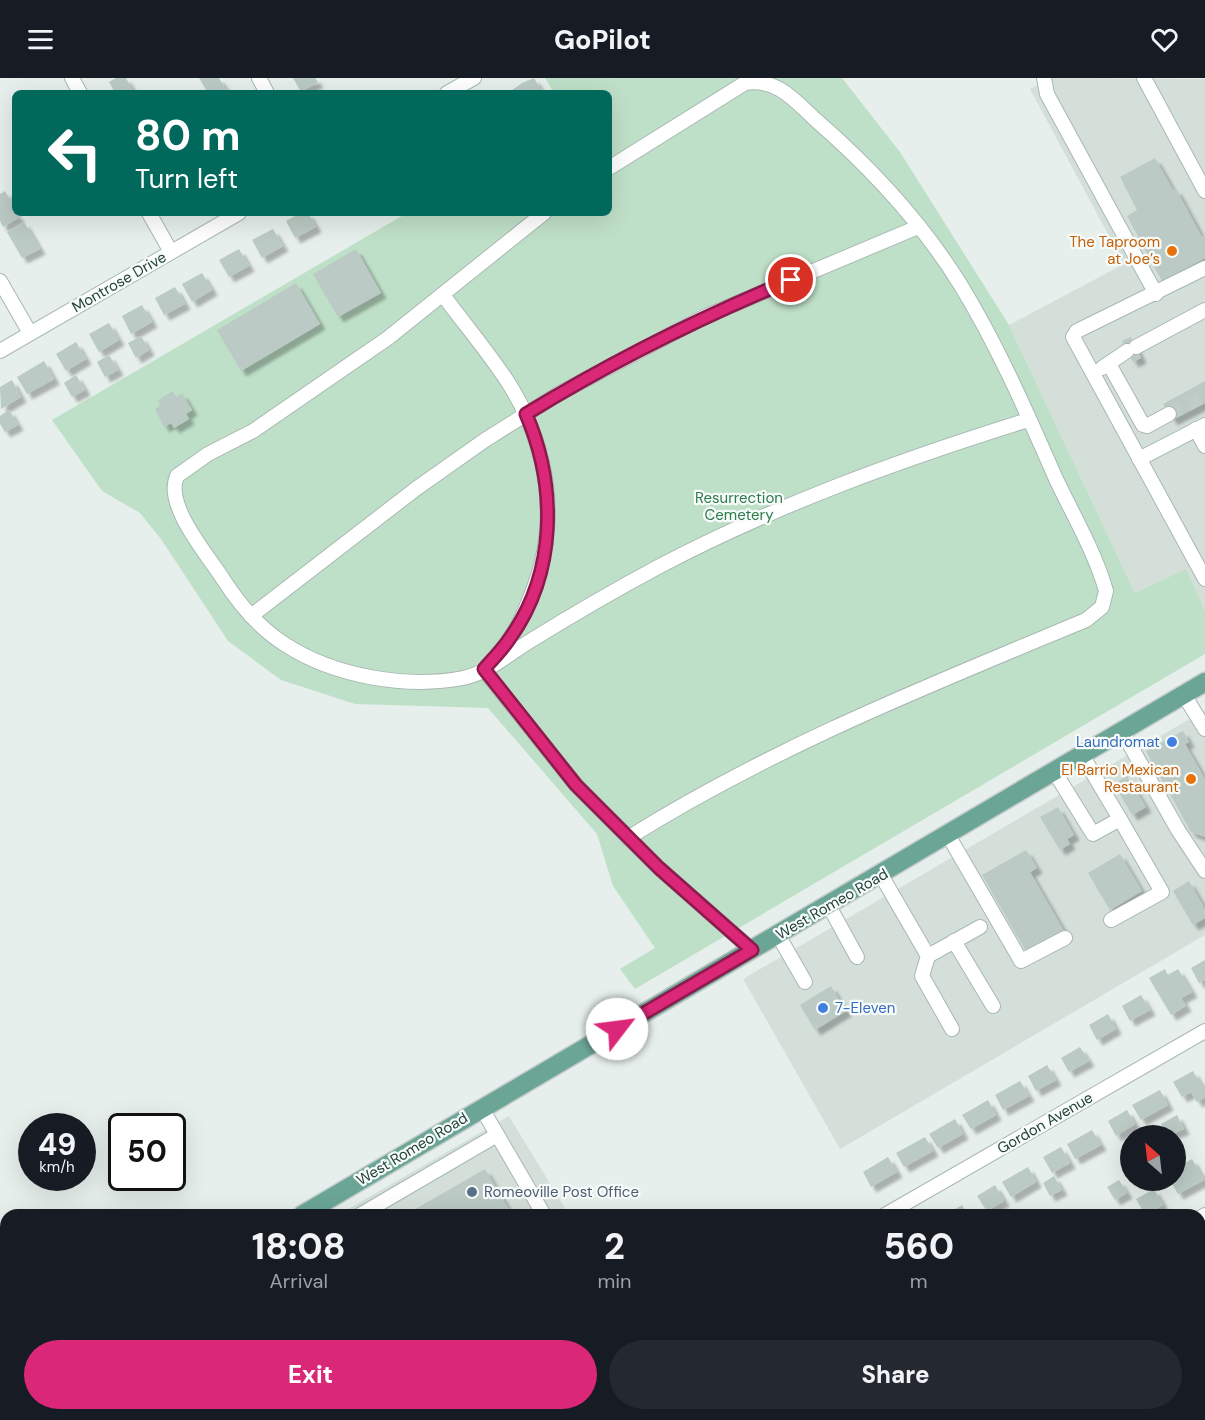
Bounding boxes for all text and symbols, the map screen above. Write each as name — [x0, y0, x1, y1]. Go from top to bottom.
text: GoPilot — [554, 22, 651, 57]
icon: menu — [24, 23, 57, 56]
icon: heart — [1148, 23, 1181, 56]
text: 80 m — [135, 108, 241, 163]
icon: left — [36, 114, 114, 192]
text: Turn left — [135, 161, 238, 196]
place label: The Taproom at Joe’s — [1069, 232, 1160, 269]
marker: The Taproom at Joe’s — [1165, 244, 1179, 258]
street label: Montrose Drive — [68, 247, 170, 317]
pin — [765, 254, 816, 305]
icon: arrive — [774, 263, 807, 296]
park label: Resurrection Cemetery — [695, 488, 783, 525]
place label: Laundromat — [1076, 732, 1160, 752]
marker: Laundromat — [1165, 735, 1179, 749]
place label: El Barrio Mexican Restaurant — [1061, 760, 1179, 797]
marker: El Barrio Mexican Restaurant — [1184, 772, 1198, 786]
street label: West Romeo Road — [772, 864, 892, 944]
position arrow — [585, 997, 649, 1061]
place label: 7-Eleven — [835, 998, 895, 1018]
marker: 7-Eleven — [816, 1001, 830, 1015]
street label: Gordon Avenue — [993, 1087, 1097, 1159]
street label: West Romeo Road — [353, 1108, 471, 1190]
speed limit sign: 50 — [108, 1113, 186, 1191]
text: 49 — [38, 1125, 76, 1164]
north arrow — [1120, 1125, 1186, 1191]
map controls — [1120, 1125, 1186, 1191]
text: km/h — [39, 1157, 75, 1177]
place label: Romeoville Post Office — [484, 1182, 639, 1202]
marker: Romeoville Post Office — [465, 1185, 479, 1199]
text: 18:08 — [252, 1223, 346, 1270]
text: 2 — [604, 1223, 625, 1270]
text: 560 — [883, 1223, 954, 1270]
text: Arrival — [270, 1268, 328, 1294]
text: min — [597, 1268, 632, 1294]
text: m — [910, 1268, 928, 1294]
button: Exit — [24, 1340, 597, 1409]
button: Share — [609, 1340, 1182, 1409]

